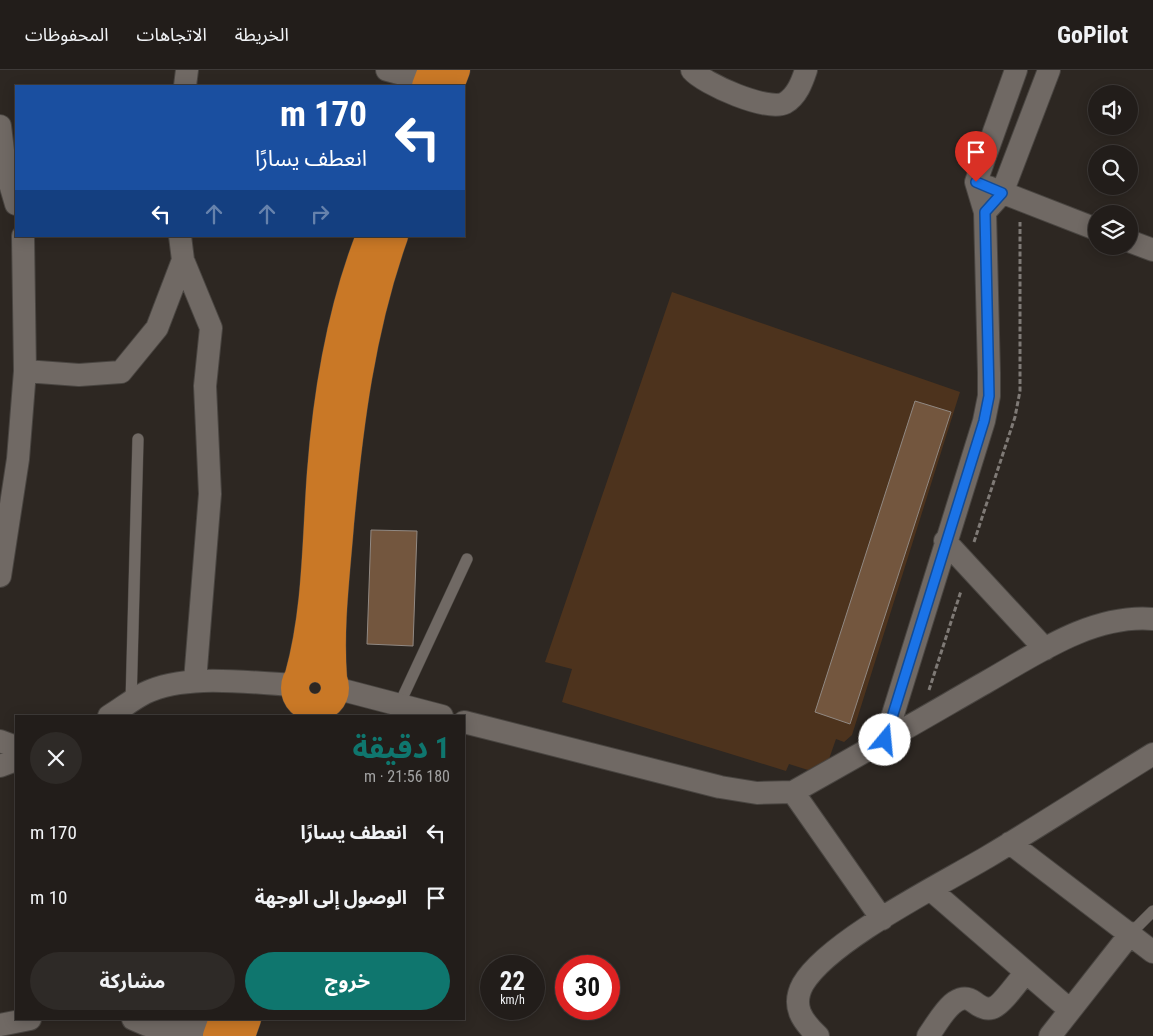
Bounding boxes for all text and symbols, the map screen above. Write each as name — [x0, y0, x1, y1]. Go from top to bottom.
text: GoPilot — [1057, 21, 1128, 49]
text: المحفوظات — [25, 24, 109, 45]
text: الاتجاهات — [137, 24, 207, 45]
text: الخريطة — [235, 24, 289, 45]
map controls — [1088, 85, 1138, 255]
button: sound — [1088, 85, 1138, 135]
text: 170 m — [280, 94, 367, 135]
icon: left — [385, 105, 450, 170]
pin — [955, 131, 997, 182]
icon: arrive — [962, 138, 990, 166]
button: search — [1088, 145, 1138, 195]
text: انعطف يسارًا — [255, 146, 367, 171]
icon: left — [147, 200, 175, 228]
icon: ahead — [200, 200, 228, 228]
icon: ahead — [253, 200, 281, 228]
icon: right — [306, 200, 334, 228]
button: layers — [1088, 205, 1138, 255]
position arrow — [858, 713, 910, 765]
text: 1 دقيقة — [352, 730, 450, 765]
button: close — [30, 732, 82, 784]
text: 180 m · 21:56 — [364, 767, 450, 786]
icon: left — [422, 819, 450, 847]
text: 170 m — [30, 821, 77, 844]
text: انعطف يسارًا — [301, 821, 407, 844]
icon: arrive — [422, 884, 450, 912]
text: 10 m — [30, 886, 67, 909]
text: الوصول إلى الوجهة — [255, 886, 407, 909]
button: مشاركة — [30, 952, 235, 1010]
button: خروج — [245, 952, 450, 1010]
speed limit sign: 30 — [555, 955, 620, 1020]
text: 22 — [500, 967, 525, 996]
text: km/h — [500, 993, 525, 1007]

